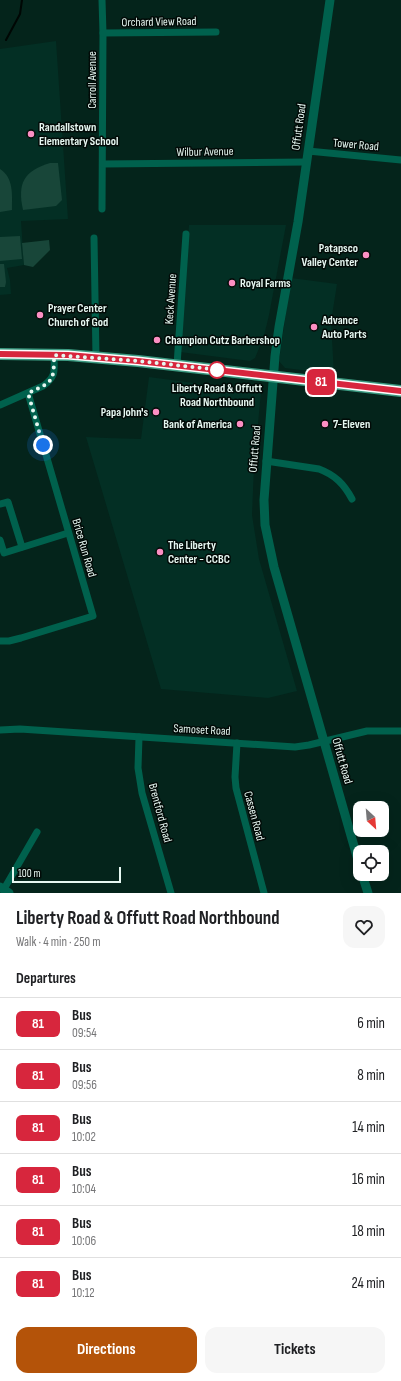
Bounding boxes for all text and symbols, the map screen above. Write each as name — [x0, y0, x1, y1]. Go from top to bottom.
street label: Orchard View Road — [121, 14, 197, 30]
street label: Carroll Avenue — [85, 51, 100, 109]
street label: Offutt Road — [288, 103, 310, 151]
place label: Randallstown Elementary School — [39, 120, 119, 149]
marker: Randallstown Elementary School — [26, 129, 36, 139]
street label: Tower Road — [332, 136, 380, 154]
street label: Wilbur Avenue — [176, 144, 234, 160]
place label: Patapsco Valley Center — [302, 241, 358, 270]
marker: Patapsco Valley Center — [361, 250, 371, 260]
street label: Keck Avenue — [162, 273, 180, 325]
place label: Royal Farms — [240, 276, 291, 291]
marker: Royal Farms — [227, 278, 237, 288]
place label: Prayer Center Church of God — [48, 301, 108, 330]
marker: Prayer Center Church of God — [35, 310, 45, 320]
place label: Advance Auto Parts — [321, 313, 367, 342]
marker: Advance Auto Parts — [309, 322, 319, 332]
place label: Champion Cutz Barbershop — [165, 333, 280, 348]
marker: Champion Cutz Barbershop — [152, 335, 162, 345]
marker: Liberty Road & Offutt Road Northbound — [208, 361, 226, 379]
line badge: 81 — [303, 369, 339, 395]
text: 81 — [315, 373, 327, 390]
place label: Liberty Road & Offutt Road Northbound — [172, 381, 262, 410]
place label: Papa John's — [101, 405, 148, 420]
marker: Papa John's — [151, 407, 161, 417]
place label: Bank of America — [163, 417, 232, 432]
place label: 7-Eleven — [333, 417, 370, 432]
marker: Bank of America — [235, 419, 245, 429]
marker: 7-Eleven — [320, 419, 330, 429]
street label: Offutt Road — [245, 425, 265, 473]
your location — [33, 435, 53, 455]
street label: Brice Run Road — [69, 517, 99, 579]
place label: The Liberty Center - CCBC — [168, 538, 230, 567]
marker: The Liberty Center - CCBC — [155, 547, 165, 557]
street label: Samoset Road — [173, 721, 231, 739]
street label: Offutt Road — [328, 736, 356, 786]
street label: Brentford Road — [145, 782, 175, 844]
street label: Cassen Road — [240, 790, 268, 842]
north arrow — [353, 801, 389, 837]
map controls — [353, 801, 389, 881]
button: locate — [353, 845, 389, 881]
scale bar — [12, 865, 121, 884]
text: 100 m — [18, 867, 40, 880]
button: heart — [343, 906, 385, 948]
text: Liberty Road & Offutt Road Northbound — [16, 907, 280, 930]
text: Walk · 4 min · 250 m — [16, 934, 101, 950]
text: Departures — [16, 969, 76, 988]
text: Bus — [72, 1006, 91, 1025]
text: 6 min — [357, 1014, 385, 1033]
text: 81 — [32, 1015, 44, 1032]
text: 09:54 — [72, 1025, 97, 1041]
text: Bus — [72, 1058, 91, 1077]
text: 8 min — [357, 1066, 385, 1085]
text: 81 — [32, 1067, 44, 1084]
text: 09:56 — [72, 1077, 97, 1093]
text: Bus — [72, 1110, 91, 1129]
text: 14 min — [352, 1118, 385, 1137]
text: 81 — [32, 1119, 44, 1136]
text: 10:02 — [72, 1129, 96, 1145]
text: Bus — [72, 1162, 91, 1181]
text: 16 min — [352, 1170, 385, 1189]
text: 81 — [32, 1171, 44, 1188]
text: 10:04 — [72, 1181, 96, 1197]
text: Bus — [72, 1214, 91, 1233]
text: 18 min — [352, 1222, 385, 1241]
text: 81 — [32, 1223, 44, 1240]
text: 10:06 — [72, 1233, 96, 1249]
text: Bus — [72, 1266, 91, 1285]
text: 24 min — [351, 1274, 385, 1293]
text: 81 — [32, 1275, 44, 1292]
text: 10:12 — [72, 1285, 95, 1301]
button: Directions — [16, 1327, 197, 1373]
button: Tickets — [205, 1327, 385, 1373]

